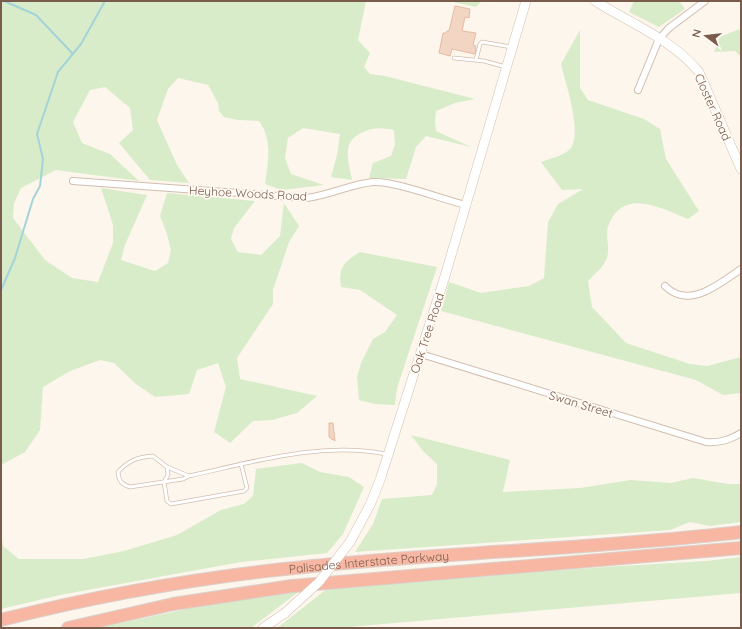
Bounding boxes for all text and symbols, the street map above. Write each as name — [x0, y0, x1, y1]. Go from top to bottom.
north arrow — [686, 16, 726, 56]
text: N — [689, 28, 704, 39]
street label: Closter Road — [692, 71, 734, 143]
street label: Heyhoe Woods Road — [189, 182, 307, 204]
street label: Oak Tree Road — [407, 291, 447, 375]
street label: Swan Street — [547, 387, 615, 421]
street label: Palisades Interstate Parkway — [288, 548, 450, 576]

